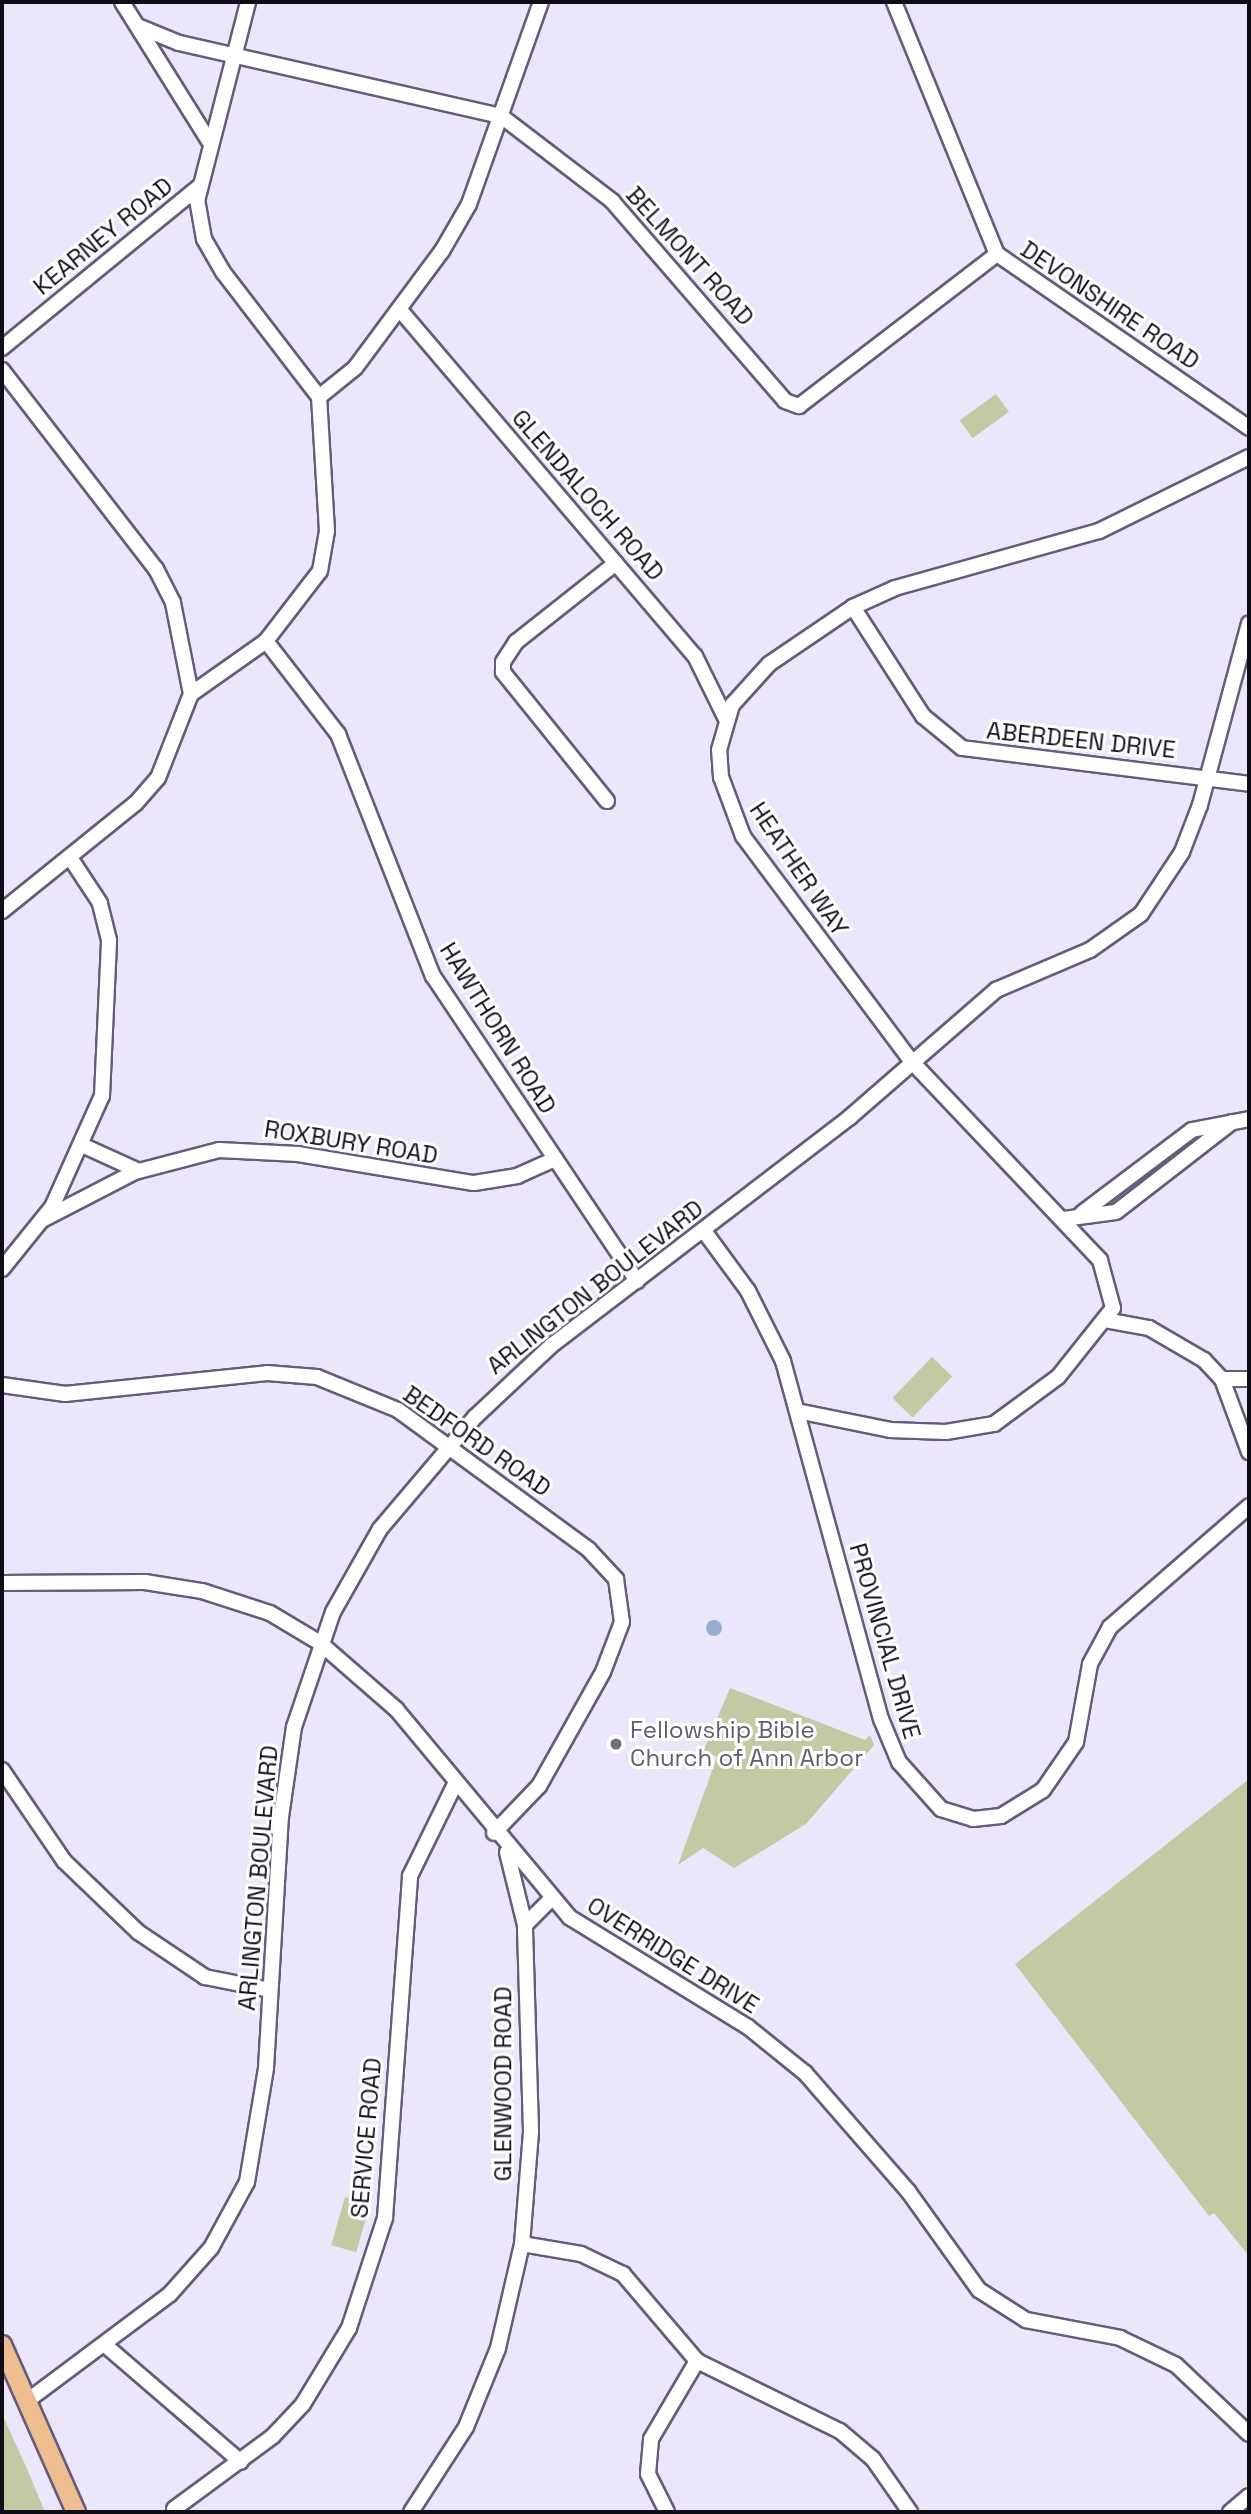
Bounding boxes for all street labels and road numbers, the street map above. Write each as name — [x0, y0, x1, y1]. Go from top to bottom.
street label: KEARNEY ROAD — [28, 171, 178, 301]
street label: BELMONT ROAD — [620, 180, 760, 332]
street label: DEVONSHIRE ROAD — [1015, 235, 1205, 375]
street label: GLENDALOCH ROAD — [506, 404, 670, 586]
street label: ABERDEEN DRIVE — [985, 716, 1177, 764]
street label: HEATHER WAY — [744, 796, 854, 942]
street label: HAWTHORN ROAD — [434, 937, 562, 1119]
street label: ROXBURY ROAD — [262, 1114, 440, 1170]
street label: ARLINGTON BOULEVARD — [481, 1194, 709, 1380]
street label: BEDFORD ROAD — [398, 1379, 556, 1503]
street label: PROVINCIAL DRIVE — [843, 1540, 927, 1742]
street label: ARLINGTON BOULEVARD — [232, 1744, 284, 2012]
street label: OVERRIDGE DRIVE — [582, 1891, 764, 2019]
street label: GLENWOOD ROAD — [489, 1987, 517, 2181]
street label: SERVICE ROAD — [345, 2057, 387, 2219]

